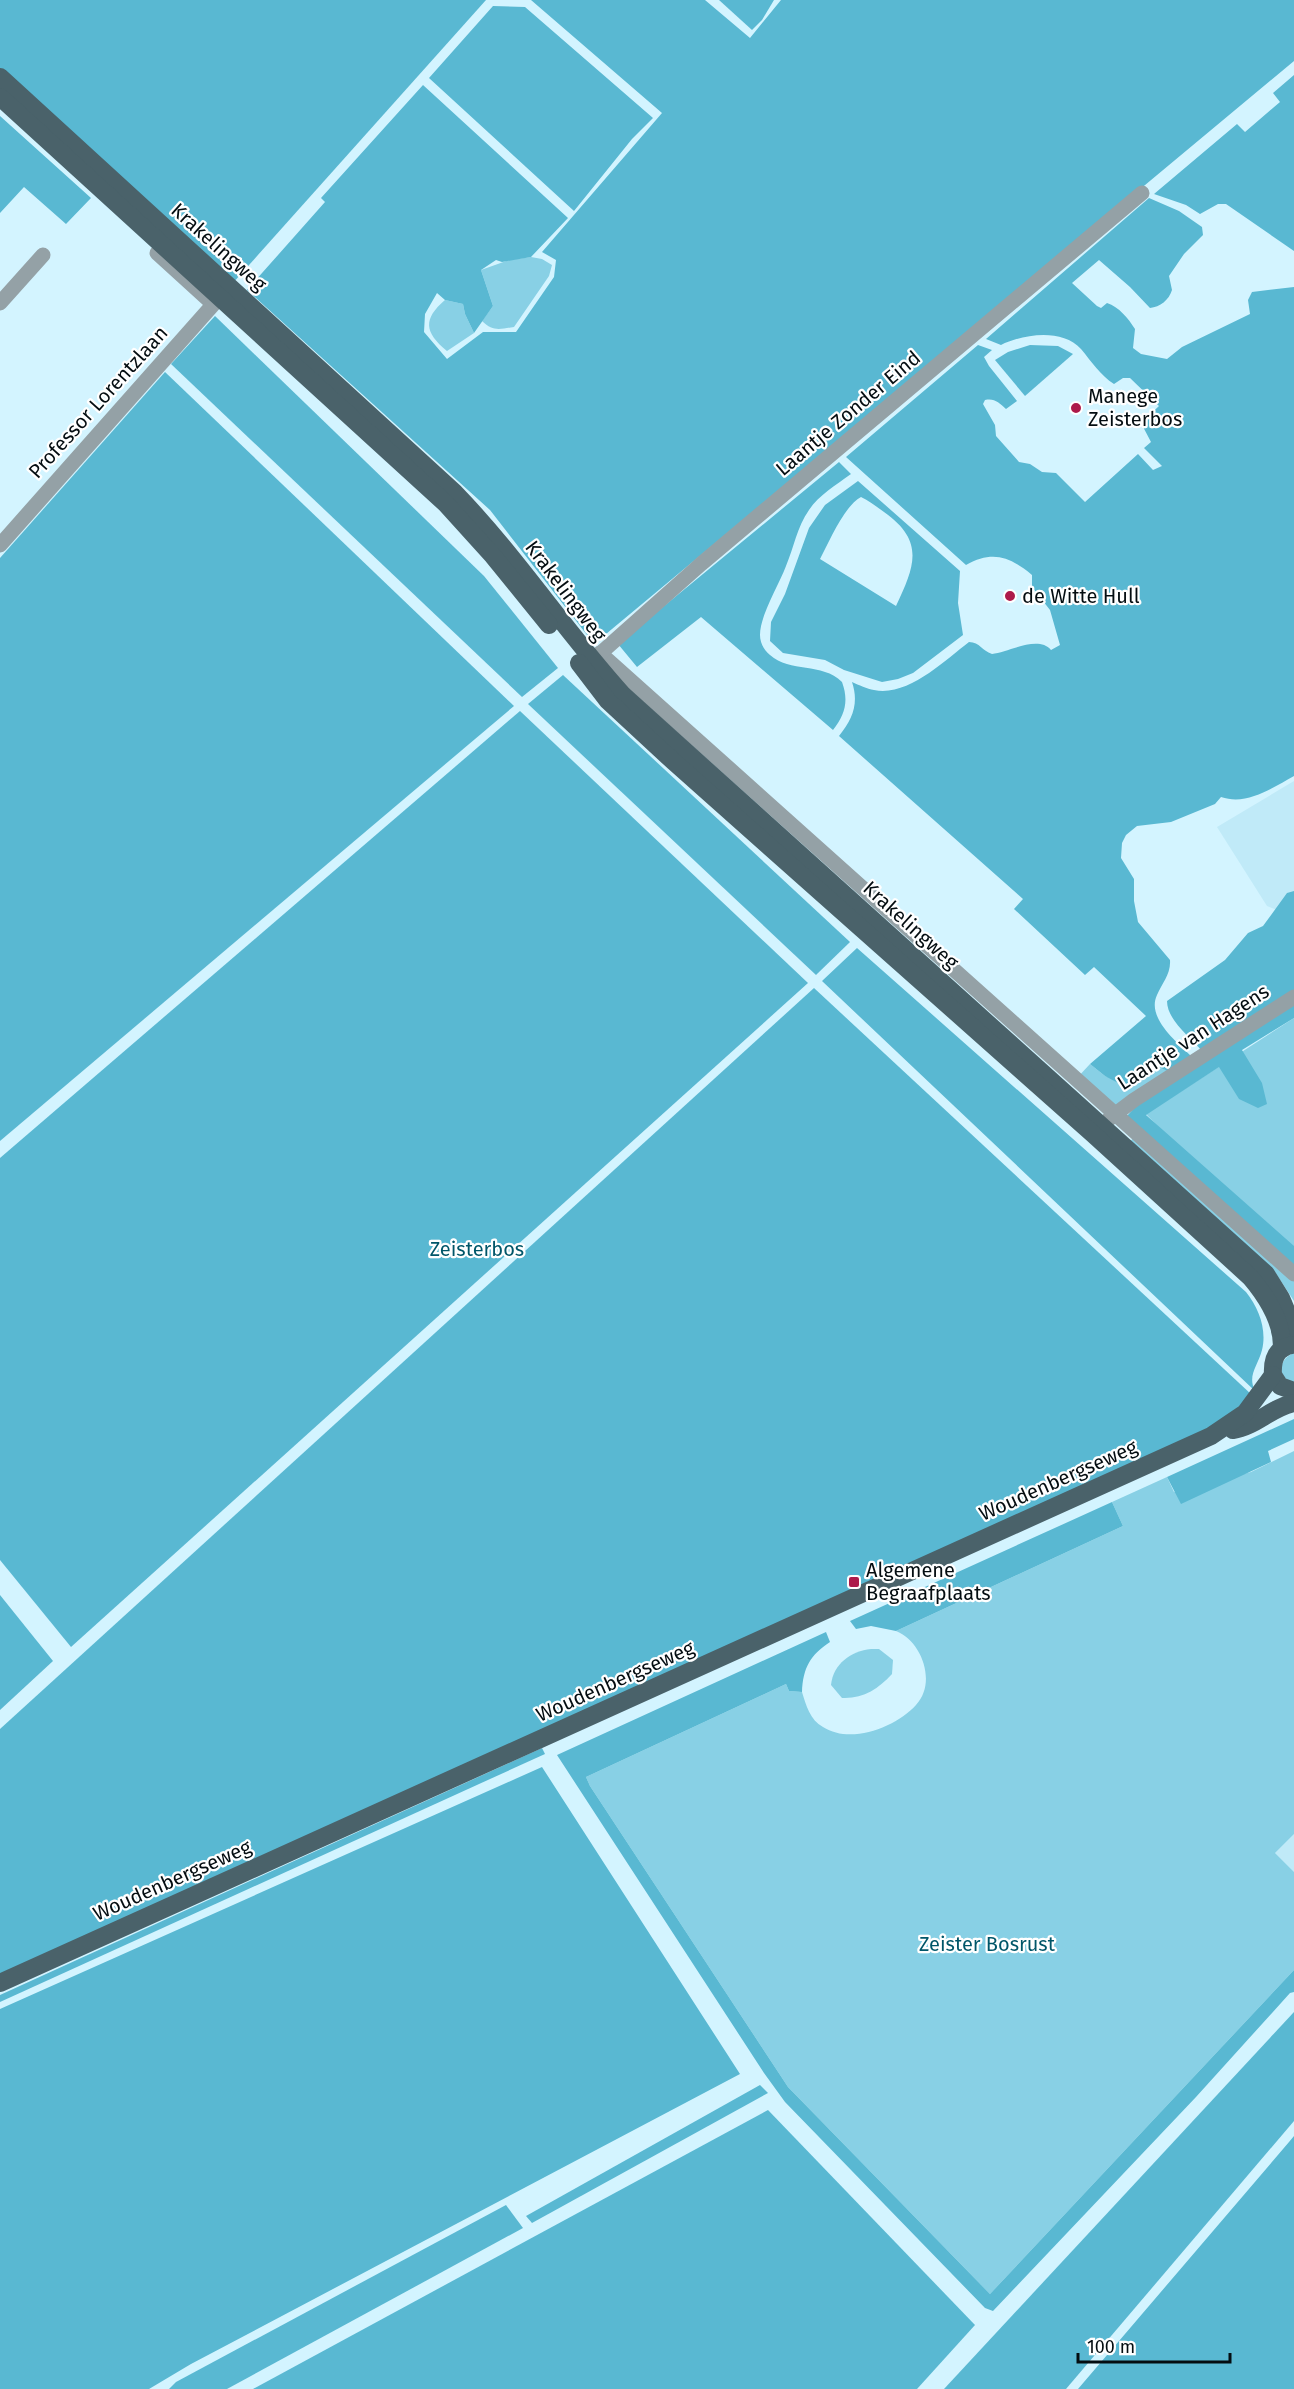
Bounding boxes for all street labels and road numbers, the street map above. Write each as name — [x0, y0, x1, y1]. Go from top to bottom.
street label: Krakelingweg — [166, 198, 272, 296]
street label: Professor Lorentzlaan — [23, 321, 173, 483]
street label: Laantje Zonder Eind — [771, 345, 925, 481]
street label: Krakelingweg — [520, 536, 612, 647]
street label: Krakelingweg — [858, 876, 964, 974]
street label: Laantje van Hagens — [1113, 979, 1273, 1095]
street label: Woudenbergseweg — [975, 1434, 1141, 1526]
street label: Woudenbergseweg — [532, 1635, 698, 1727]
street label: Woudenbergseweg — [89, 1834, 255, 1926]

